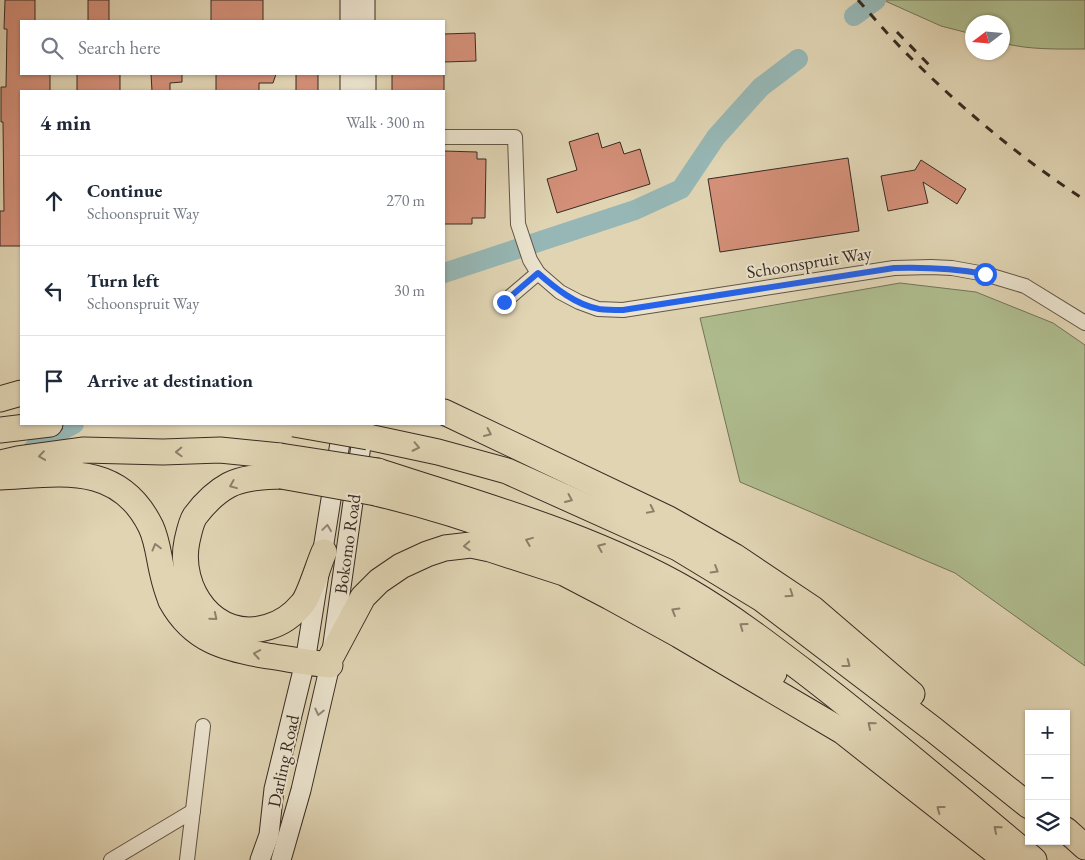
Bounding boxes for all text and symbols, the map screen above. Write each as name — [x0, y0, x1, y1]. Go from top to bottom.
north arrow — [965, 15, 1010, 60]
search box — [20, 20, 445, 75]
icon: search — [38, 34, 66, 62]
text: Search here — [78, 35, 160, 60]
text: 4 min — [40, 109, 91, 136]
text: Walk · 300 m — [346, 112, 425, 133]
text: Continue — [87, 178, 162, 203]
icon: ahead — [40, 187, 68, 215]
text: 270 m — [386, 190, 425, 211]
text: Schoonspruit Way — [87, 203, 199, 224]
street label: Schoonspruit Way — [745, 241, 873, 283]
route start — [974, 263, 997, 286]
text: Turn left — [87, 268, 159, 293]
icon: left — [40, 277, 68, 305]
text: 30 m — [394, 280, 425, 301]
route end — [493, 291, 516, 314]
text: Schoonspruit Way — [87, 293, 199, 314]
icon: arrive — [40, 367, 68, 395]
text: Arrive at destination — [87, 368, 253, 393]
one-way arrow — [483, 427, 492, 437]
one-way arrow — [411, 441, 420, 452]
one-way arrow — [175, 446, 183, 457]
one-way arrow — [37, 450, 46, 460]
one-way arrow — [229, 478, 238, 489]
street label: Bokomo Road — [329, 492, 366, 595]
one-way arrow — [564, 492, 573, 503]
one-way arrow — [645, 504, 654, 514]
one-way arrow — [321, 524, 332, 532]
one-way arrow — [525, 537, 534, 547]
one-way arrow — [463, 541, 471, 552]
one-way arrow — [152, 543, 162, 551]
one-way arrow — [597, 543, 606, 553]
one-way arrow — [709, 564, 718, 574]
one-way arrow — [784, 587, 793, 597]
one-way arrow — [672, 608, 681, 618]
one-way arrow — [208, 612, 217, 620]
one-way arrow — [739, 623, 749, 632]
one-way arrow — [253, 650, 262, 660]
one-way arrow — [841, 658, 851, 667]
one-way arrow — [314, 708, 325, 717]
map controls — [1025, 710, 1070, 845]
button: + — [1025, 710, 1070, 755]
street label: Darling Road — [262, 712, 304, 809]
one-way arrow — [868, 722, 877, 731]
button: − — [1025, 755, 1070, 800]
button: layers — [1025, 800, 1070, 845]
one-way arrow — [936, 806, 946, 815]
one-way arrow — [993, 825, 1002, 834]

